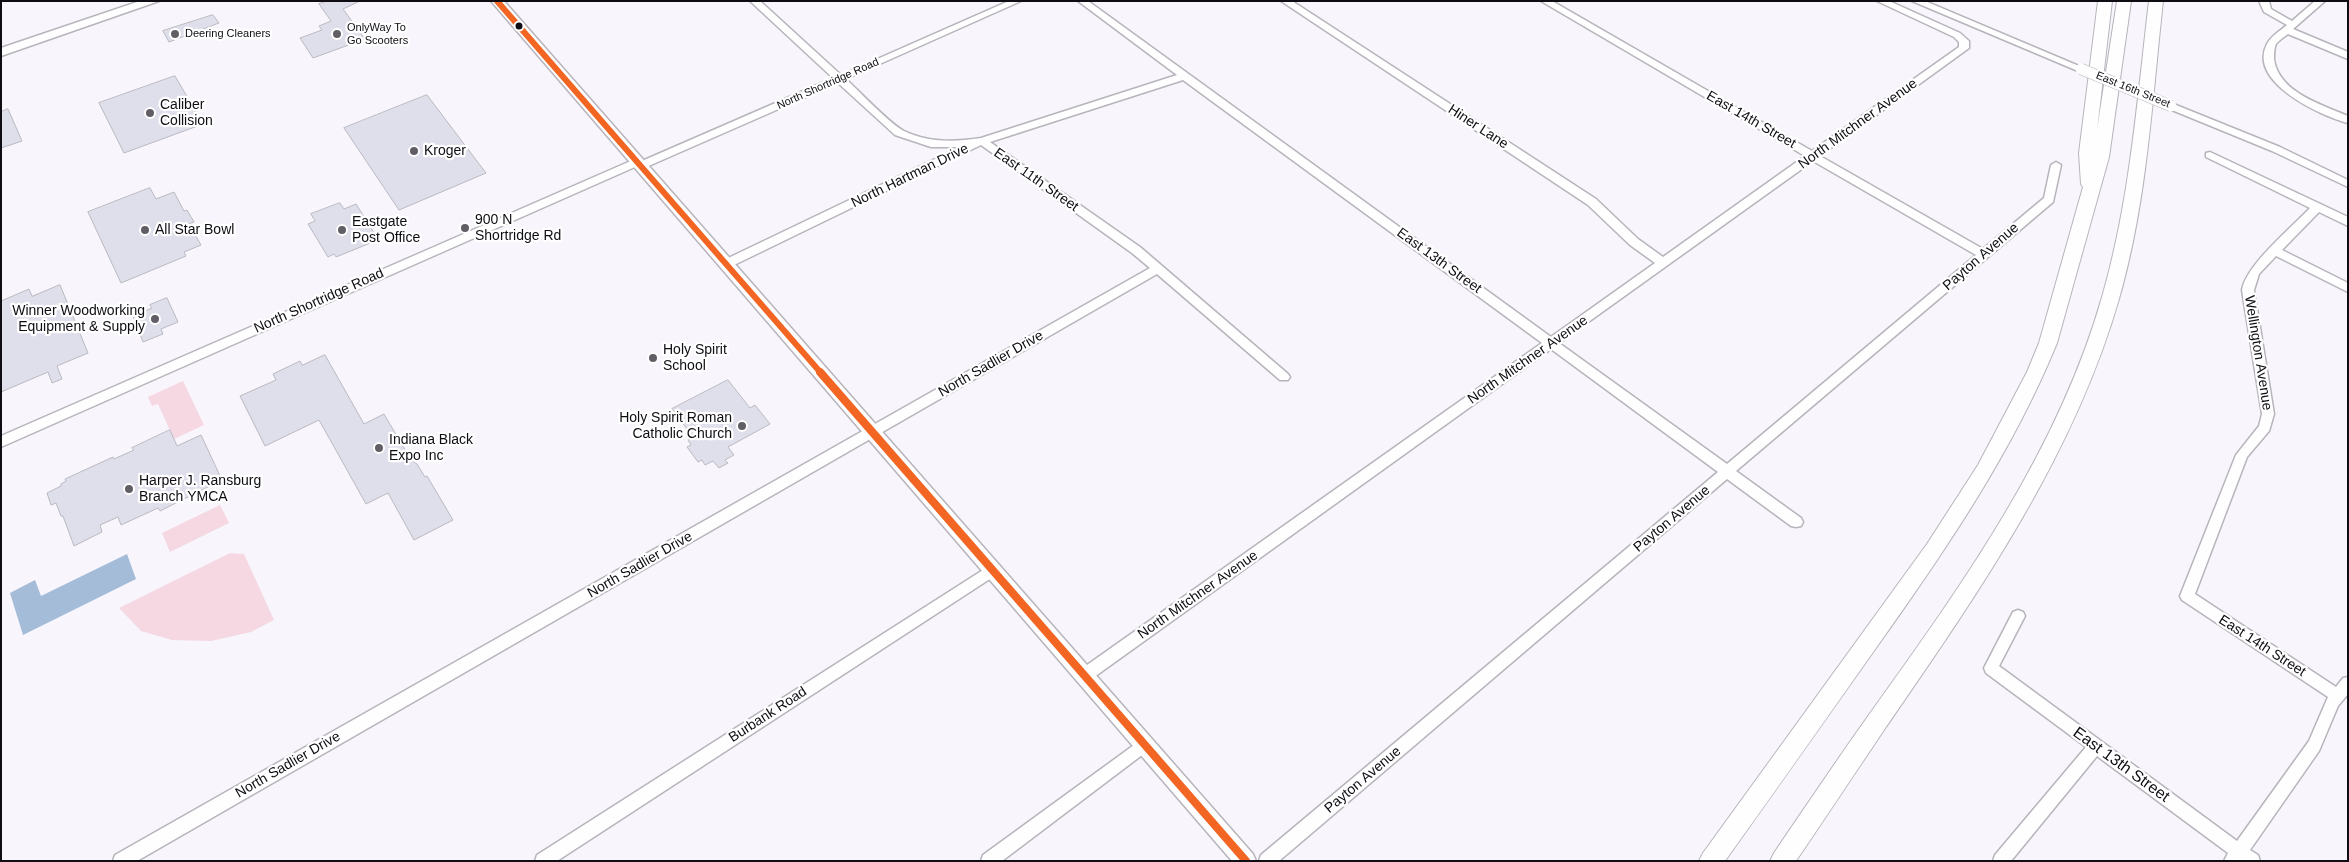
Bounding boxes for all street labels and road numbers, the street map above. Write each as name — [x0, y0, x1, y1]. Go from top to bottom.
street label: North Shortridge Road — [775, 56, 881, 112]
street label: East 16th Street — [2094, 69, 2172, 111]
street label: North Mitchner Avenue — [1795, 75, 1921, 173]
street label: East 14th Street — [1703, 88, 1799, 152]
street label: Hiner Lane — [1445, 101, 1511, 153]
street label: North Hartman Drive — [849, 140, 971, 212]
street label: East 11th Street — [990, 145, 1082, 215]
street label: Payton Avenue — [1940, 220, 2022, 294]
street label: East 13th Street — [1393, 225, 1485, 297]
street label: North Shortridge Road — [252, 265, 386, 337]
street label: Wellington Avenue — [2241, 294, 2275, 412]
street label: North Mitchner Avenue — [1465, 312, 1591, 408]
street label: North Sadlier Drive — [936, 327, 1046, 401]
street label: Payton Avenue — [1630, 482, 1714, 556]
street label: North Sadlier Drive — [585, 528, 695, 602]
street label: North Mitchner Avenue — [1135, 547, 1261, 643]
street label: East 14th Street — [2215, 612, 2309, 680]
street label: Burbank Road — [726, 684, 810, 746]
street label: East 13th Street — [2069, 724, 2173, 806]
street label: North Sadlier Drive — [233, 728, 343, 802]
street label: Payton Avenue — [1321, 743, 1405, 817]

